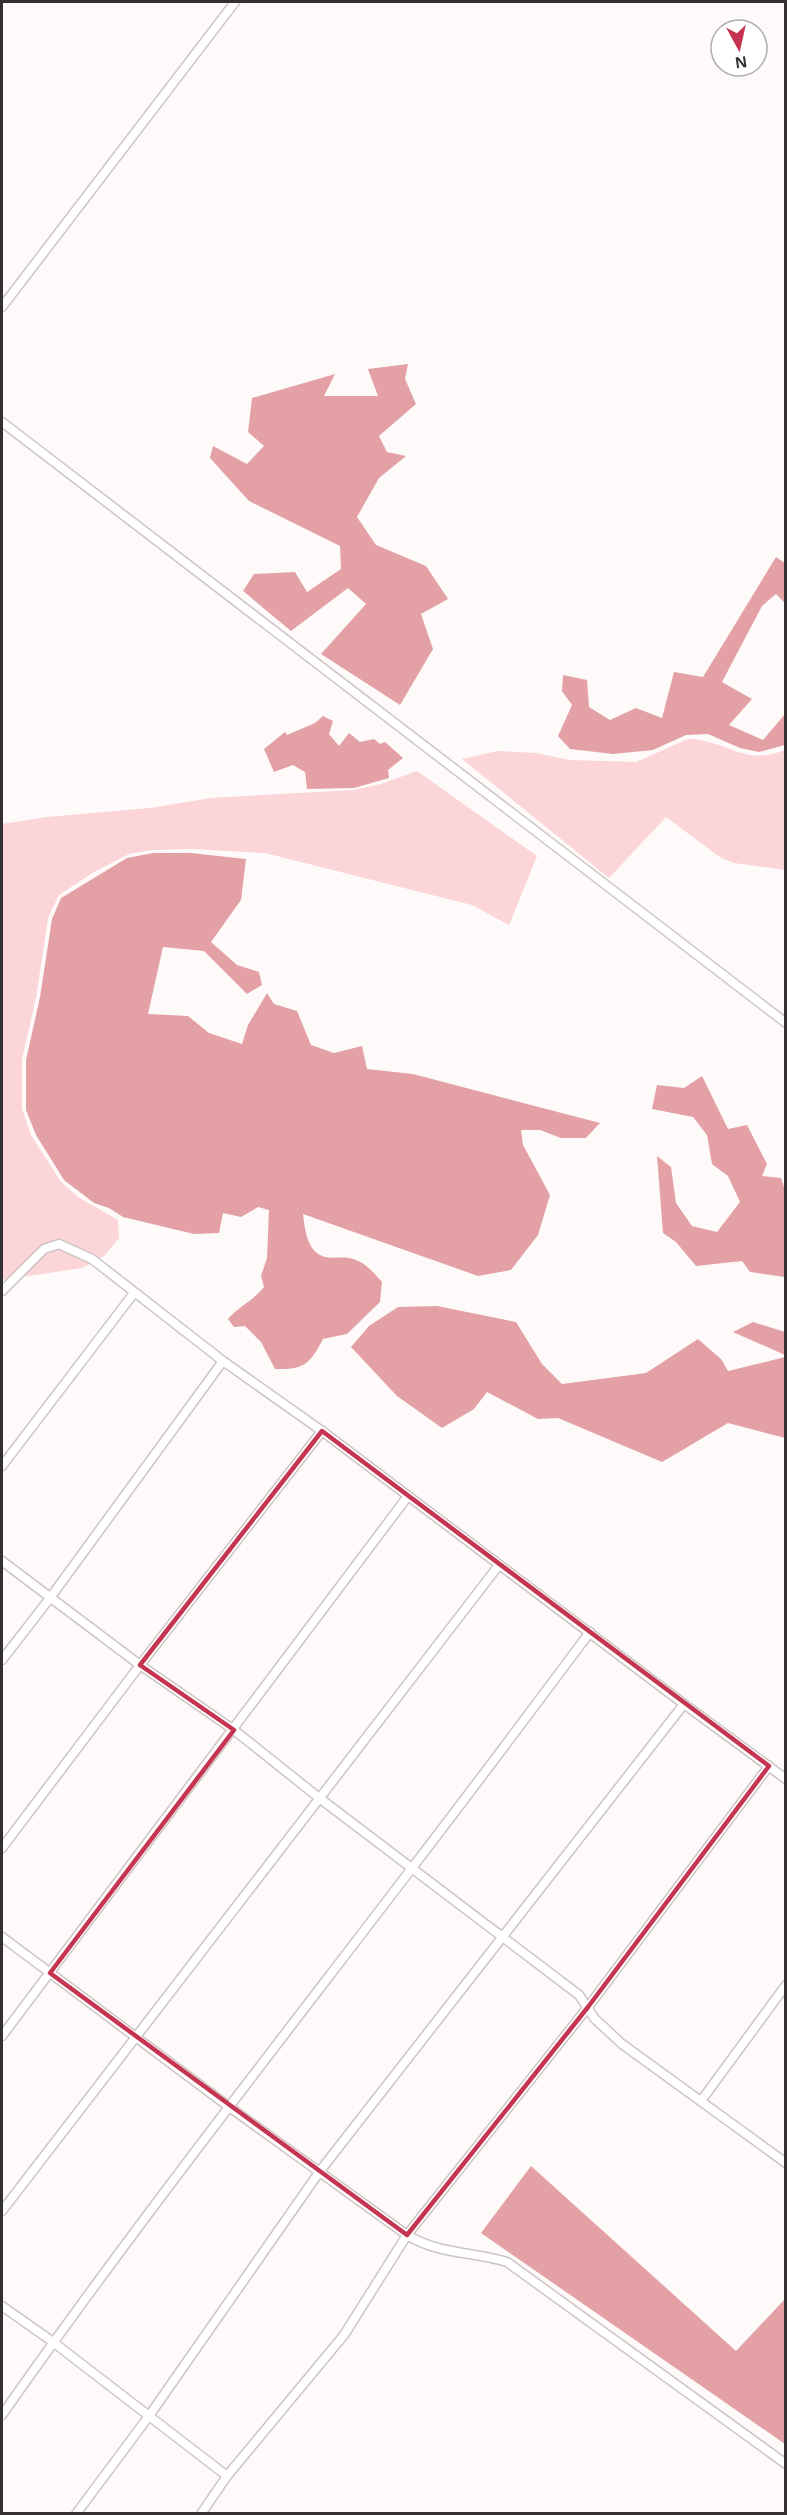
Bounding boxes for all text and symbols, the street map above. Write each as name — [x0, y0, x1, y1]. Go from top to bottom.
north arrow — [709, 18, 769, 78]
text: N — [734, 53, 748, 72]

